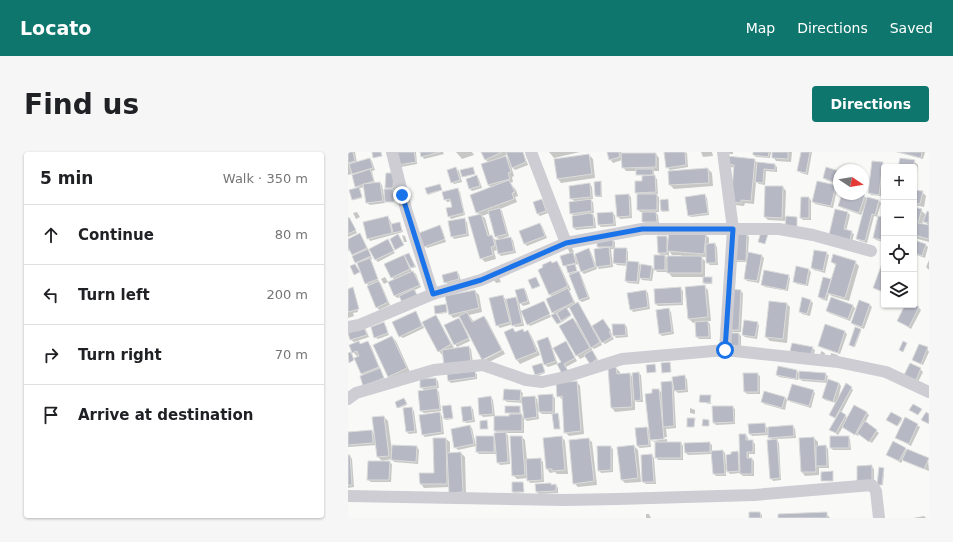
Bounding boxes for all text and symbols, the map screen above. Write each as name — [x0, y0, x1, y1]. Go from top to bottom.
text: Locato — [20, 17, 91, 39]
text: Map — [746, 20, 775, 36]
text: Directions — [797, 20, 868, 36]
text: Saved — [890, 20, 933, 36]
button: Directions — [812, 86, 929, 122]
text: Find us — [24, 88, 139, 121]
north arrow — [833, 164, 869, 200]
map controls — [881, 164, 917, 308]
button: + — [881, 164, 917, 200]
text: 5 min — [40, 168, 93, 188]
text: Walk · 350 m — [223, 171, 308, 186]
route end — [393, 186, 411, 204]
button: − — [881, 200, 917, 236]
icon: ahead — [40, 224, 62, 246]
text: Continue — [78, 226, 154, 244]
text: 80 m — [275, 227, 308, 242]
button: locate — [881, 236, 917, 272]
button: layers — [881, 272, 917, 308]
icon: left — [40, 284, 62, 306]
text: Turn left — [78, 286, 150, 304]
text: 200 m — [266, 287, 308, 302]
route start — [716, 341, 734, 359]
icon: right — [40, 344, 62, 366]
text: Turn right — [78, 346, 162, 364]
text: 70 m — [275, 347, 308, 362]
icon: arrive — [40, 404, 62, 426]
text: Arrive at destination — [78, 406, 253, 424]

